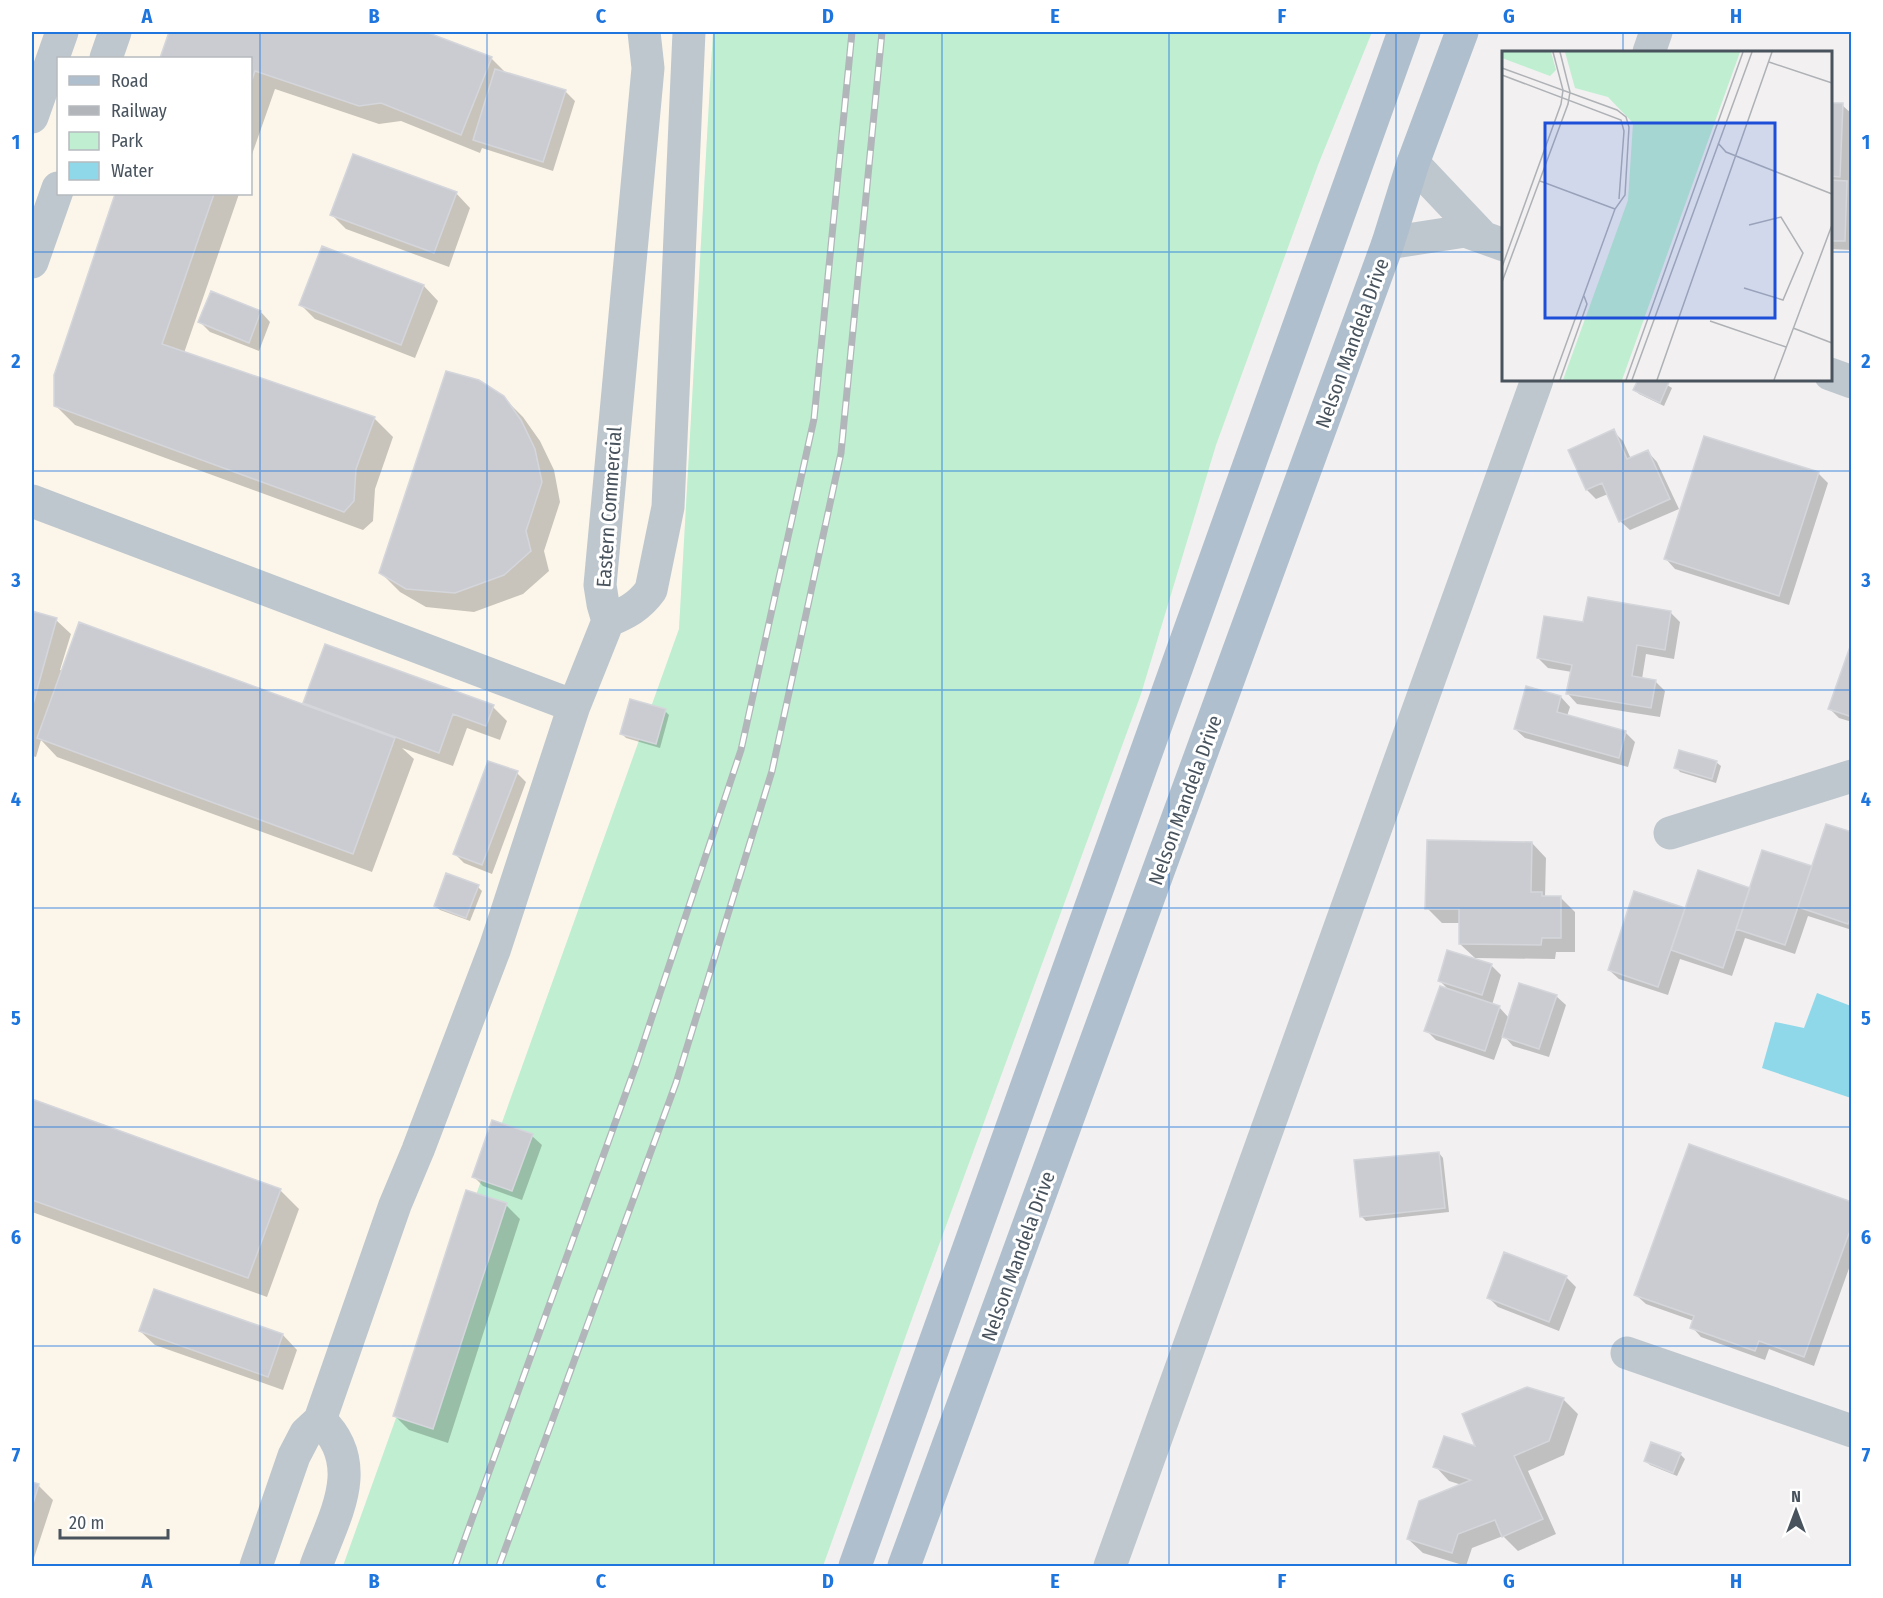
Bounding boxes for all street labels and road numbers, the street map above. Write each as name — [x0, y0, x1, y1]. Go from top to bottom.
street label: Nelson Mandela Drive — [1310, 255, 1394, 431]
street label: Eastern Commercial — [591, 426, 627, 588]
street label: Nelson Mandela Drive — [1143, 712, 1227, 888]
street label: Nelson Mandela Drive — [976, 1168, 1060, 1344]

